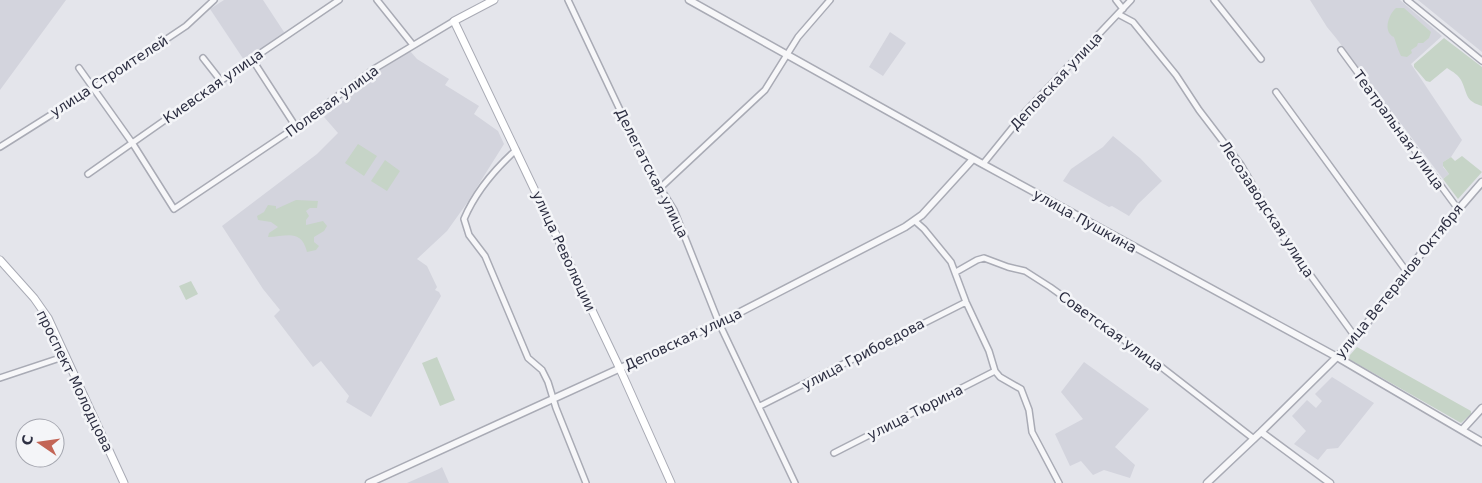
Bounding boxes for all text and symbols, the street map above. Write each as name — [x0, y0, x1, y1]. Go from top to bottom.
street label: Деповская улица — [1007, 29, 1105, 133]
street label: улица Строителей — [47, 32, 171, 120]
street label: Киевская улица — [160, 46, 266, 126]
street label: Полевая улица — [282, 62, 382, 140]
street label: Театральная улица — [1350, 66, 1448, 193]
street label: Делегатская улица — [612, 106, 692, 240]
street label: Лесозаводская улица — [1217, 138, 1317, 280]
street label: улица Пушкина — [1030, 186, 1140, 256]
street label: улица Революции — [529, 188, 599, 314]
street label: улица Ветеранов Октября — [1332, 201, 1466, 361]
street label: Советская улица — [1056, 288, 1166, 374]
street label: Деповская улица — [622, 305, 744, 373]
street label: проспект Молодцова — [34, 307, 116, 455]
street label: улица Грибоедова — [799, 315, 927, 393]
street label: улица Тюрина — [865, 381, 965, 443]
north arrow — [15, 418, 65, 468]
text: С — [18, 433, 36, 447]

